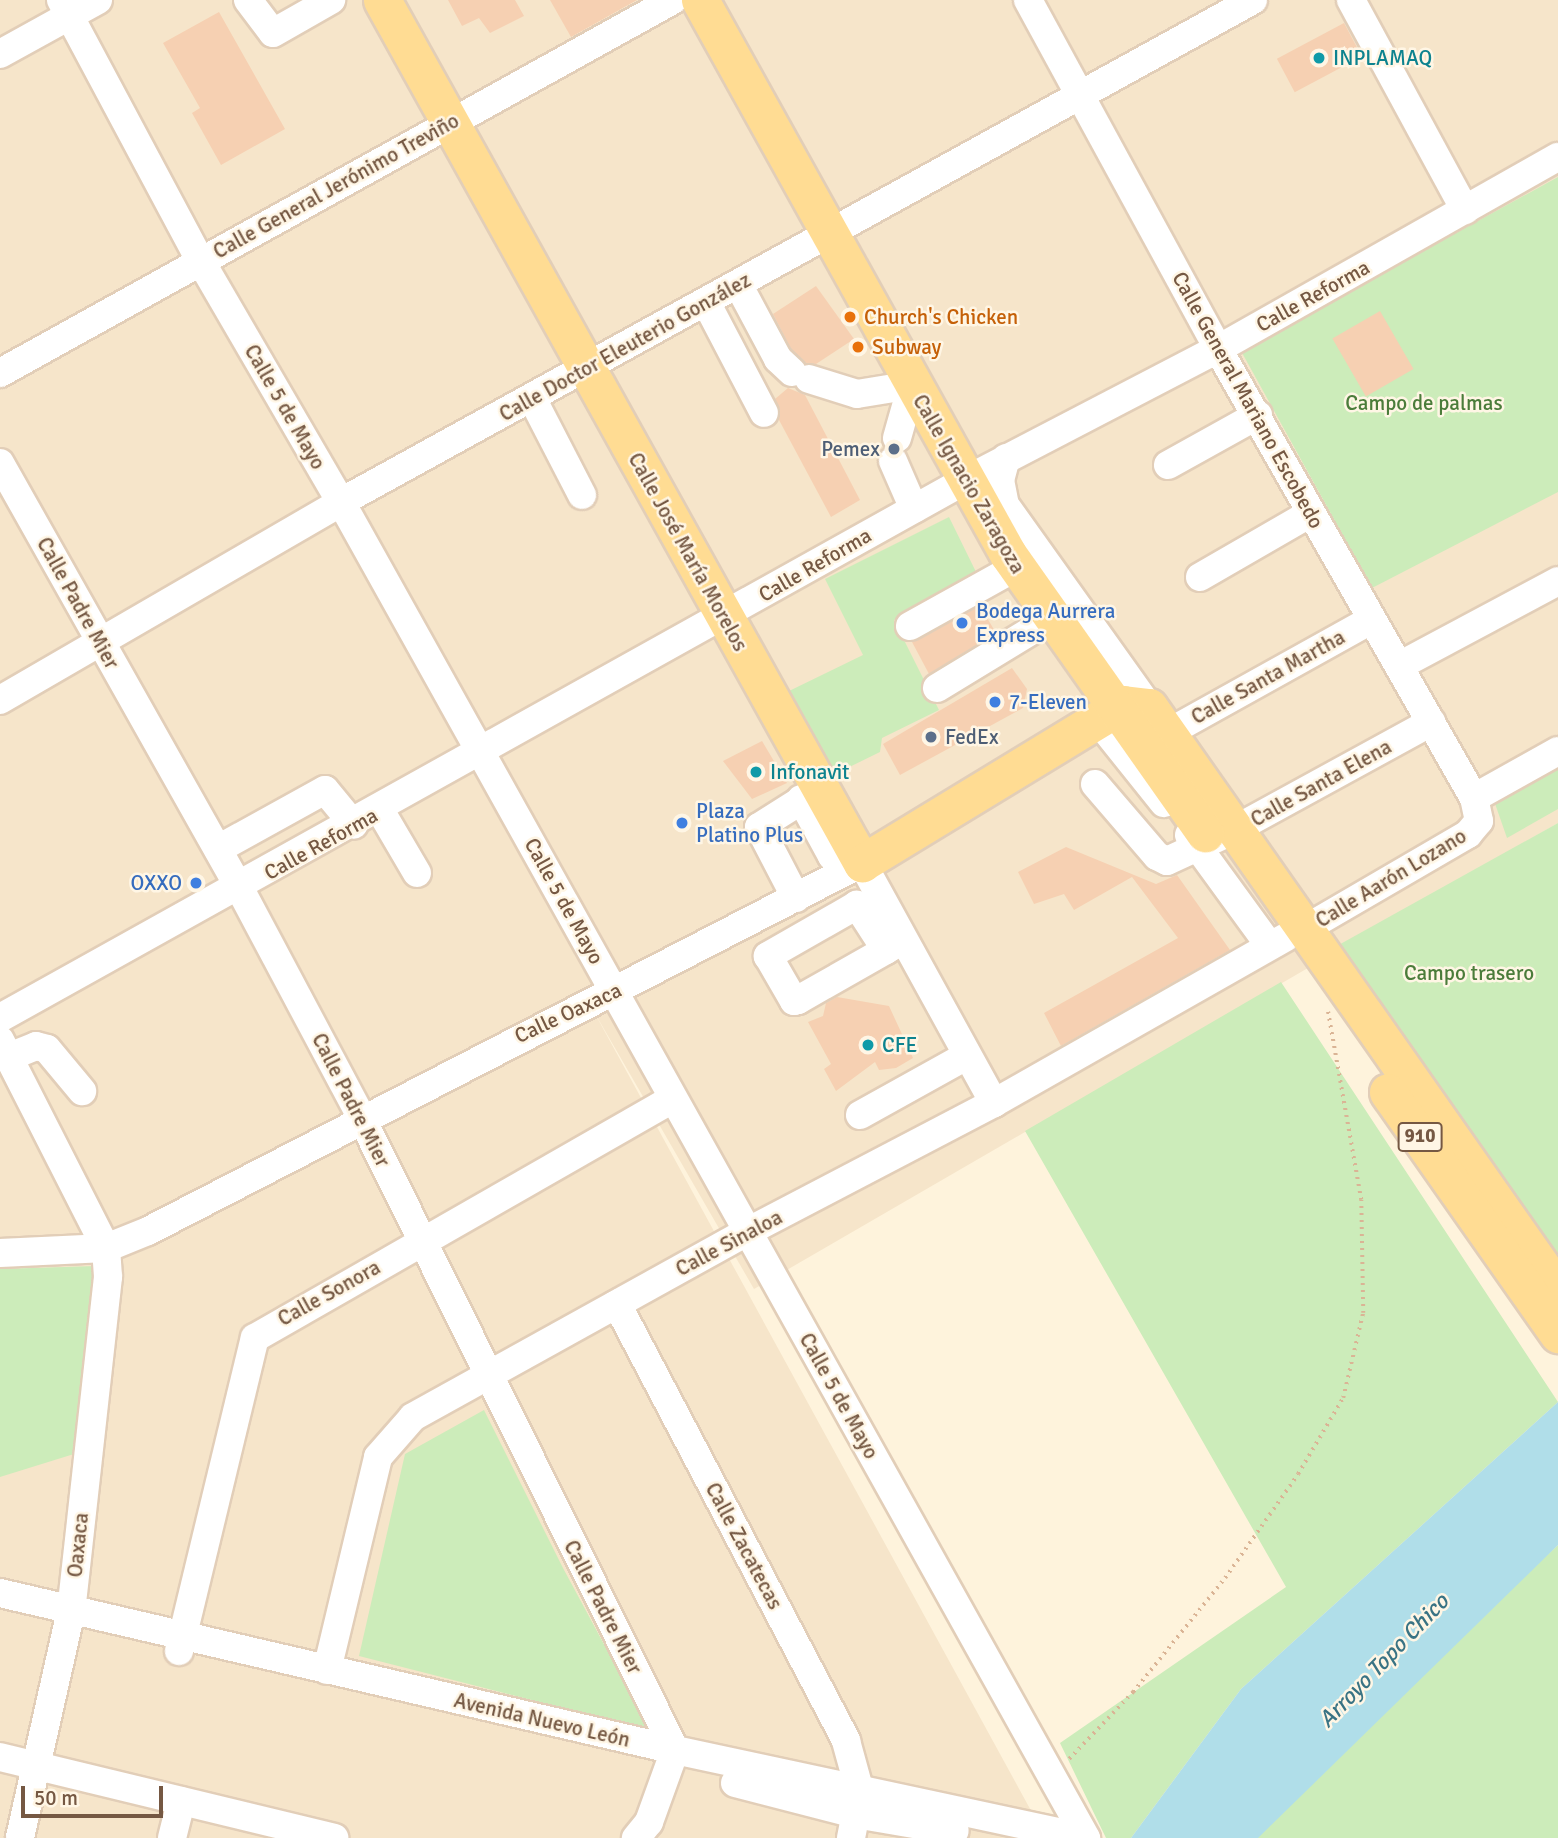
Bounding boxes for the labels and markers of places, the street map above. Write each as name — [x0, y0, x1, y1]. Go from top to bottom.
place label: INPLAMAQ — [1333, 45, 1432, 71]
marker: INPLAMAQ — [1311, 50, 1327, 66]
place label: Church's Chicken — [864, 304, 1018, 330]
marker: Church's Chicken — [842, 309, 858, 325]
place label: Subway — [872, 334, 941, 360]
marker: Subway — [850, 339, 866, 355]
place label: Pemex — [821, 436, 880, 462]
marker: Pemex — [886, 441, 902, 457]
place label: Bodega Aurrera Express — [976, 598, 1116, 648]
marker: Bodega Aurrera Express — [954, 615, 970, 631]
place label: 7-Eleven — [1009, 689, 1087, 715]
marker: 7-Eleven — [987, 694, 1003, 710]
place label: FedEx — [945, 724, 999, 750]
marker: FedEx — [923, 729, 939, 745]
place label: Infonavit — [770, 759, 849, 785]
marker: Infonavit — [748, 764, 764, 780]
place label: Plaza Platino Plus — [696, 798, 803, 848]
marker: Plaza Platino Plus — [674, 815, 690, 831]
place label: OXXO — [131, 870, 182, 896]
marker: OXXO — [188, 875, 204, 891]
place label: CFE — [882, 1032, 918, 1058]
marker: CFE — [860, 1037, 876, 1053]

